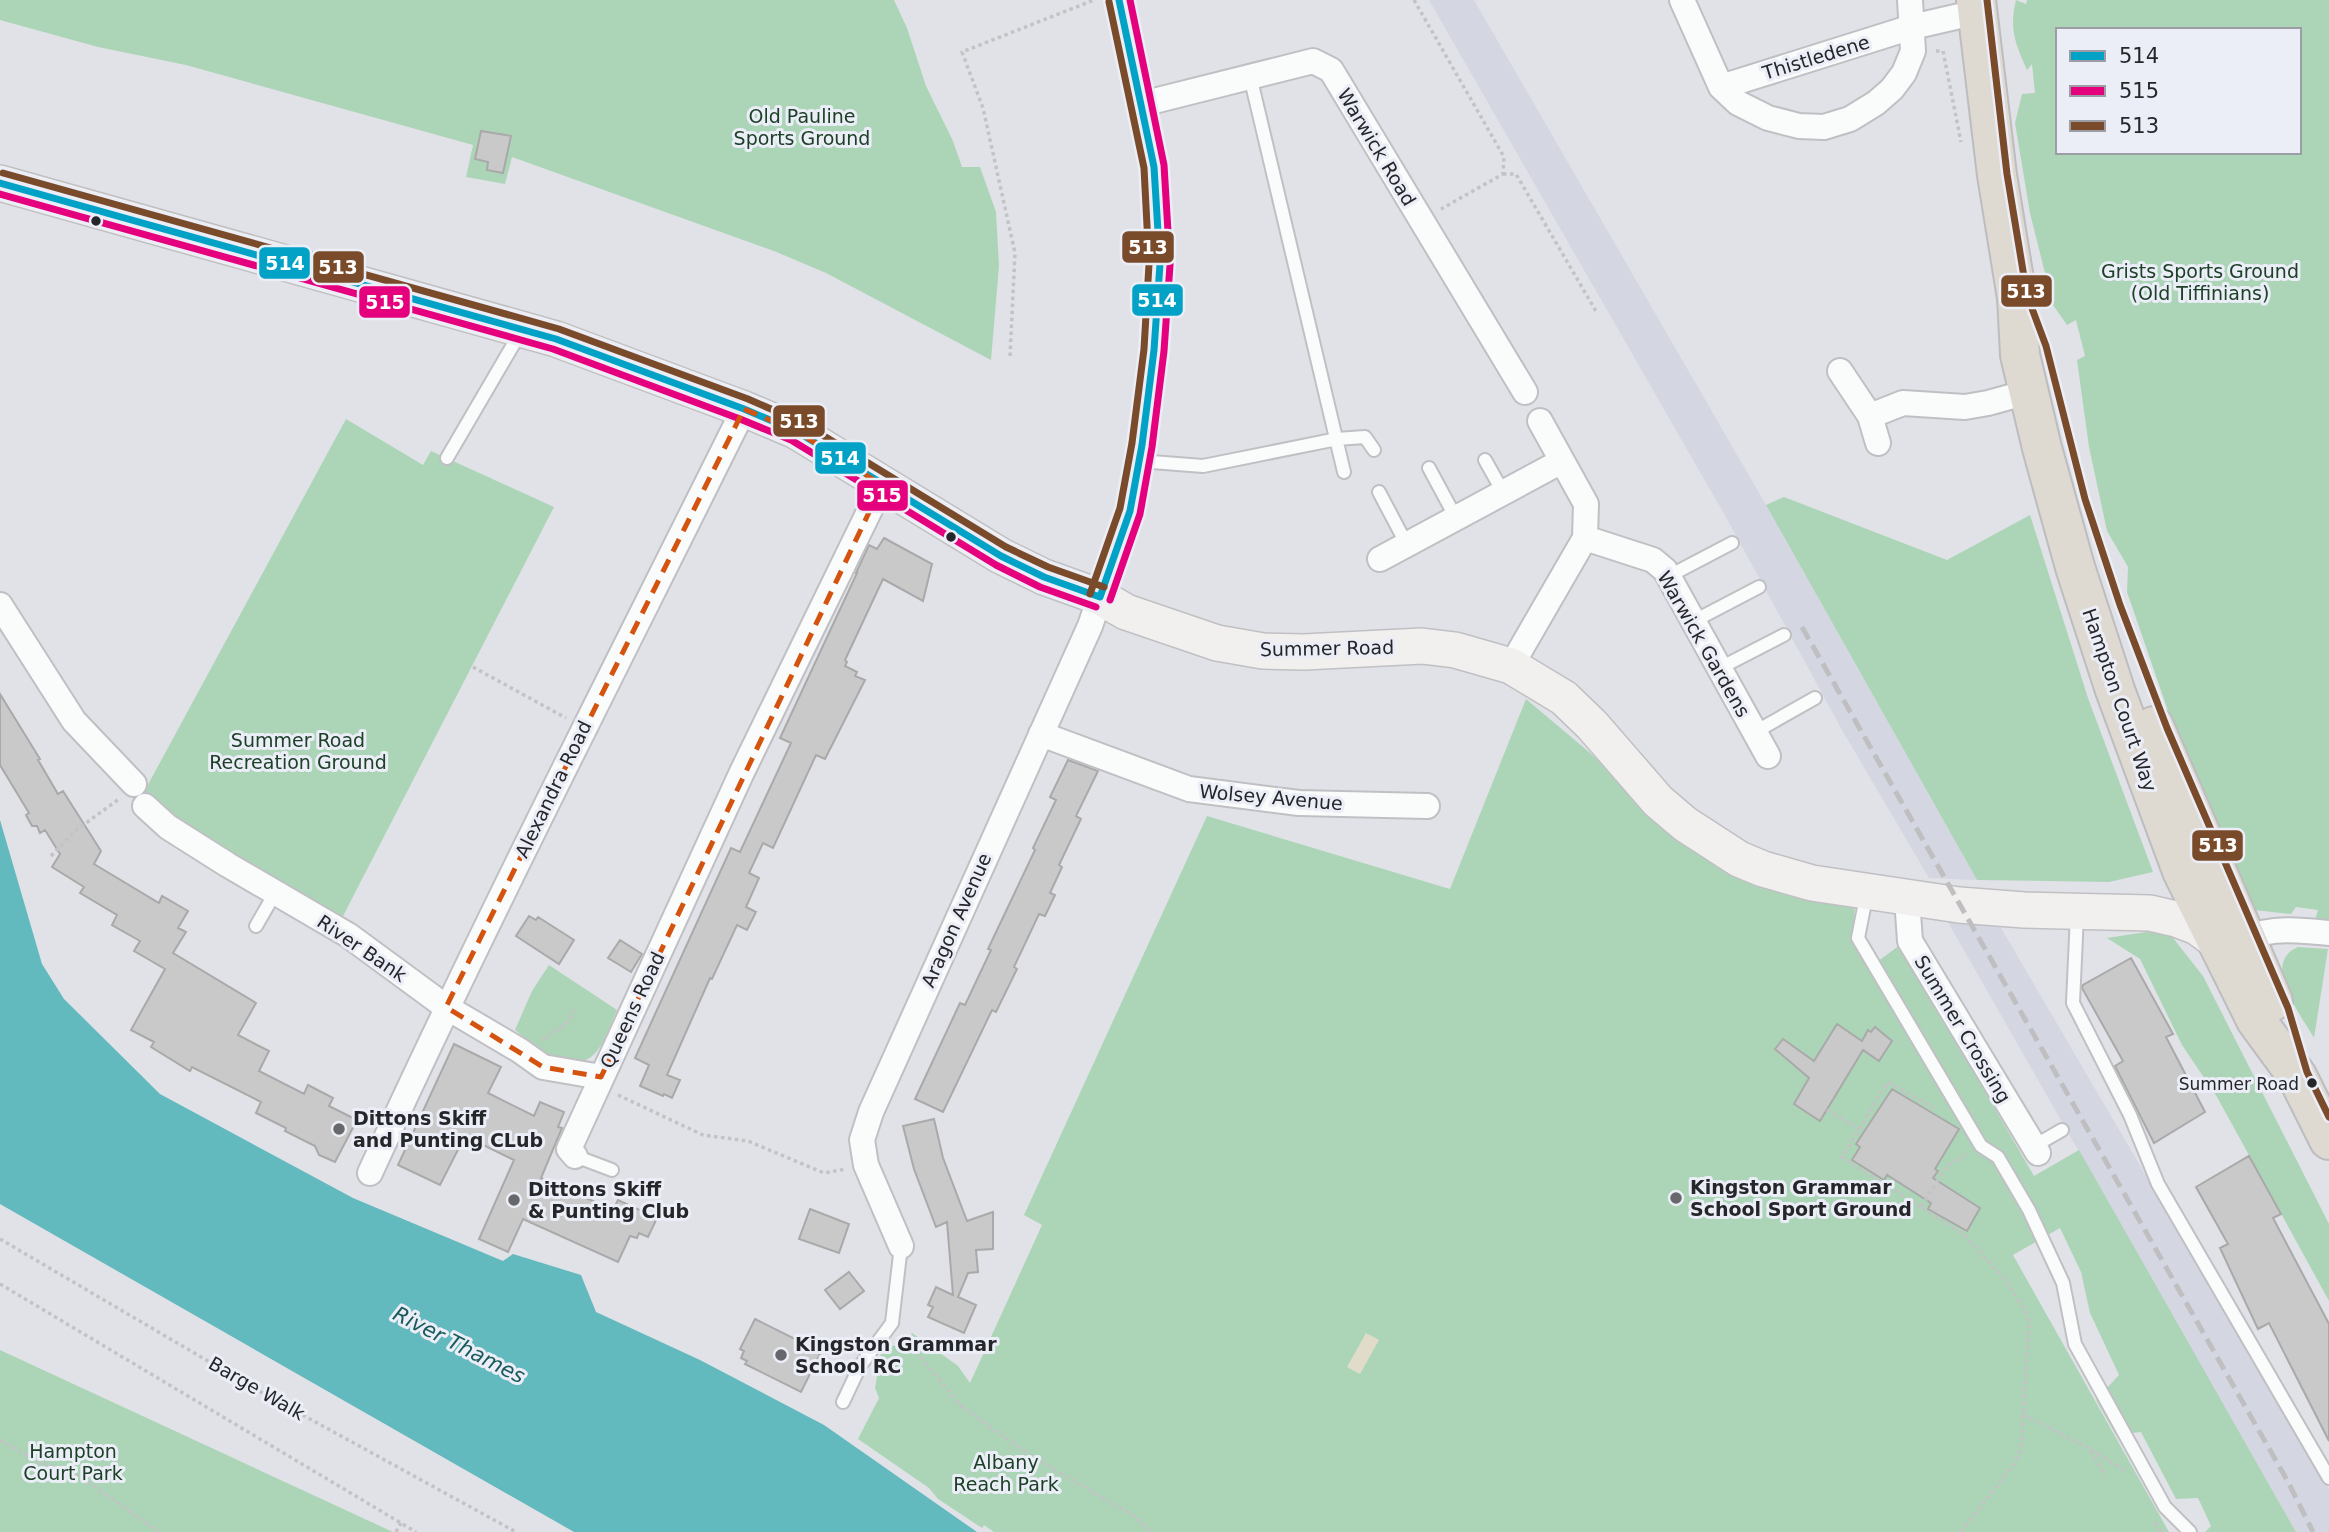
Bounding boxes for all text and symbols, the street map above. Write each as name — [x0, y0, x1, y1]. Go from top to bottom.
legend — [2056, 28, 2301, 154]
street label: Thistledene — [1759, 30, 1872, 84]
text: 514 — [2119, 44, 2159, 68]
text: 515 — [2119, 79, 2159, 103]
street label: Warwick Road — [1333, 84, 1421, 210]
park label: Old Pauline Sports Ground — [734, 105, 870, 149]
text: 513 — [2119, 114, 2159, 138]
unlabelled marker — [89, 214, 103, 228]
line badge: 513 — [1121, 230, 1175, 264]
text: 513 — [1128, 236, 1168, 258]
line badge: 514 — [258, 246, 311, 280]
line badge: 513 — [312, 250, 365, 284]
text: 514 — [265, 252, 305, 274]
text: 513 — [318, 256, 358, 278]
park label: Grists Sports Ground (Old Tiffinians) — [2101, 260, 2299, 304]
line badge: 513 — [2000, 274, 2053, 308]
text: 513 — [2006, 280, 2046, 302]
line badge: 514 — [1131, 283, 1184, 317]
line badge: 515 — [358, 285, 411, 319]
text: 514 — [1137, 289, 1177, 311]
text: 515 — [365, 291, 405, 313]
line badge: 513 — [772, 404, 826, 438]
text: 513 — [779, 410, 819, 432]
line badge: 514 — [814, 441, 867, 475]
text: 514 — [820, 447, 860, 469]
line badge: 515 — [856, 479, 909, 512]
text: 515 — [862, 484, 902, 506]
unlabelled marker — [944, 530, 958, 544]
street label: Warwick Gardens — [1653, 567, 1755, 721]
street label: Hampton Court Way — [2078, 605, 2162, 795]
street label: Summer Road — [1260, 636, 1394, 660]
street label: Alexandra Road — [510, 717, 596, 861]
park label: Summer Road Recreation Ground — [209, 729, 387, 773]
street label: Wolsey Avenue — [1198, 780, 1344, 814]
line badge: 513 — [2191, 829, 2244, 862]
text: 513 — [2198, 834, 2238, 856]
street label: Aragon Avenue — [917, 849, 995, 991]
street label: River Bank — [313, 910, 411, 986]
street label: Queens Road — [595, 948, 669, 1072]
street label: Summer Crossing — [1910, 951, 2016, 1107]
place label: Summer Road — [2179, 1074, 2299, 1094]
marker: Summer Road — [2305, 1076, 2319, 1090]
place label: Dittons Skiff and Punting CLub — [353, 1107, 543, 1151]
marker: Dittons Skiff and Punting CLub — [331, 1121, 347, 1137]
place label: Kingston Grammar School Sport Ground — [1690, 1176, 1912, 1220]
place label: Dittons Skiff & Punting Club — [528, 1178, 689, 1222]
marker: Kingston Grammar School Sport Ground — [1668, 1190, 1684, 1206]
marker: Dittons Skiff & Punting Club — [506, 1192, 522, 1208]
water label: River Thames — [389, 1302, 529, 1388]
place label: Kingston Grammar School RC — [795, 1333, 997, 1377]
marker: Kingston Grammar School RC — [773, 1347, 789, 1363]
street label: Barge Walk — [205, 1352, 309, 1424]
park label: Hampton Court Park — [23, 1440, 123, 1484]
park label: Albany Reach Park — [953, 1451, 1059, 1495]

